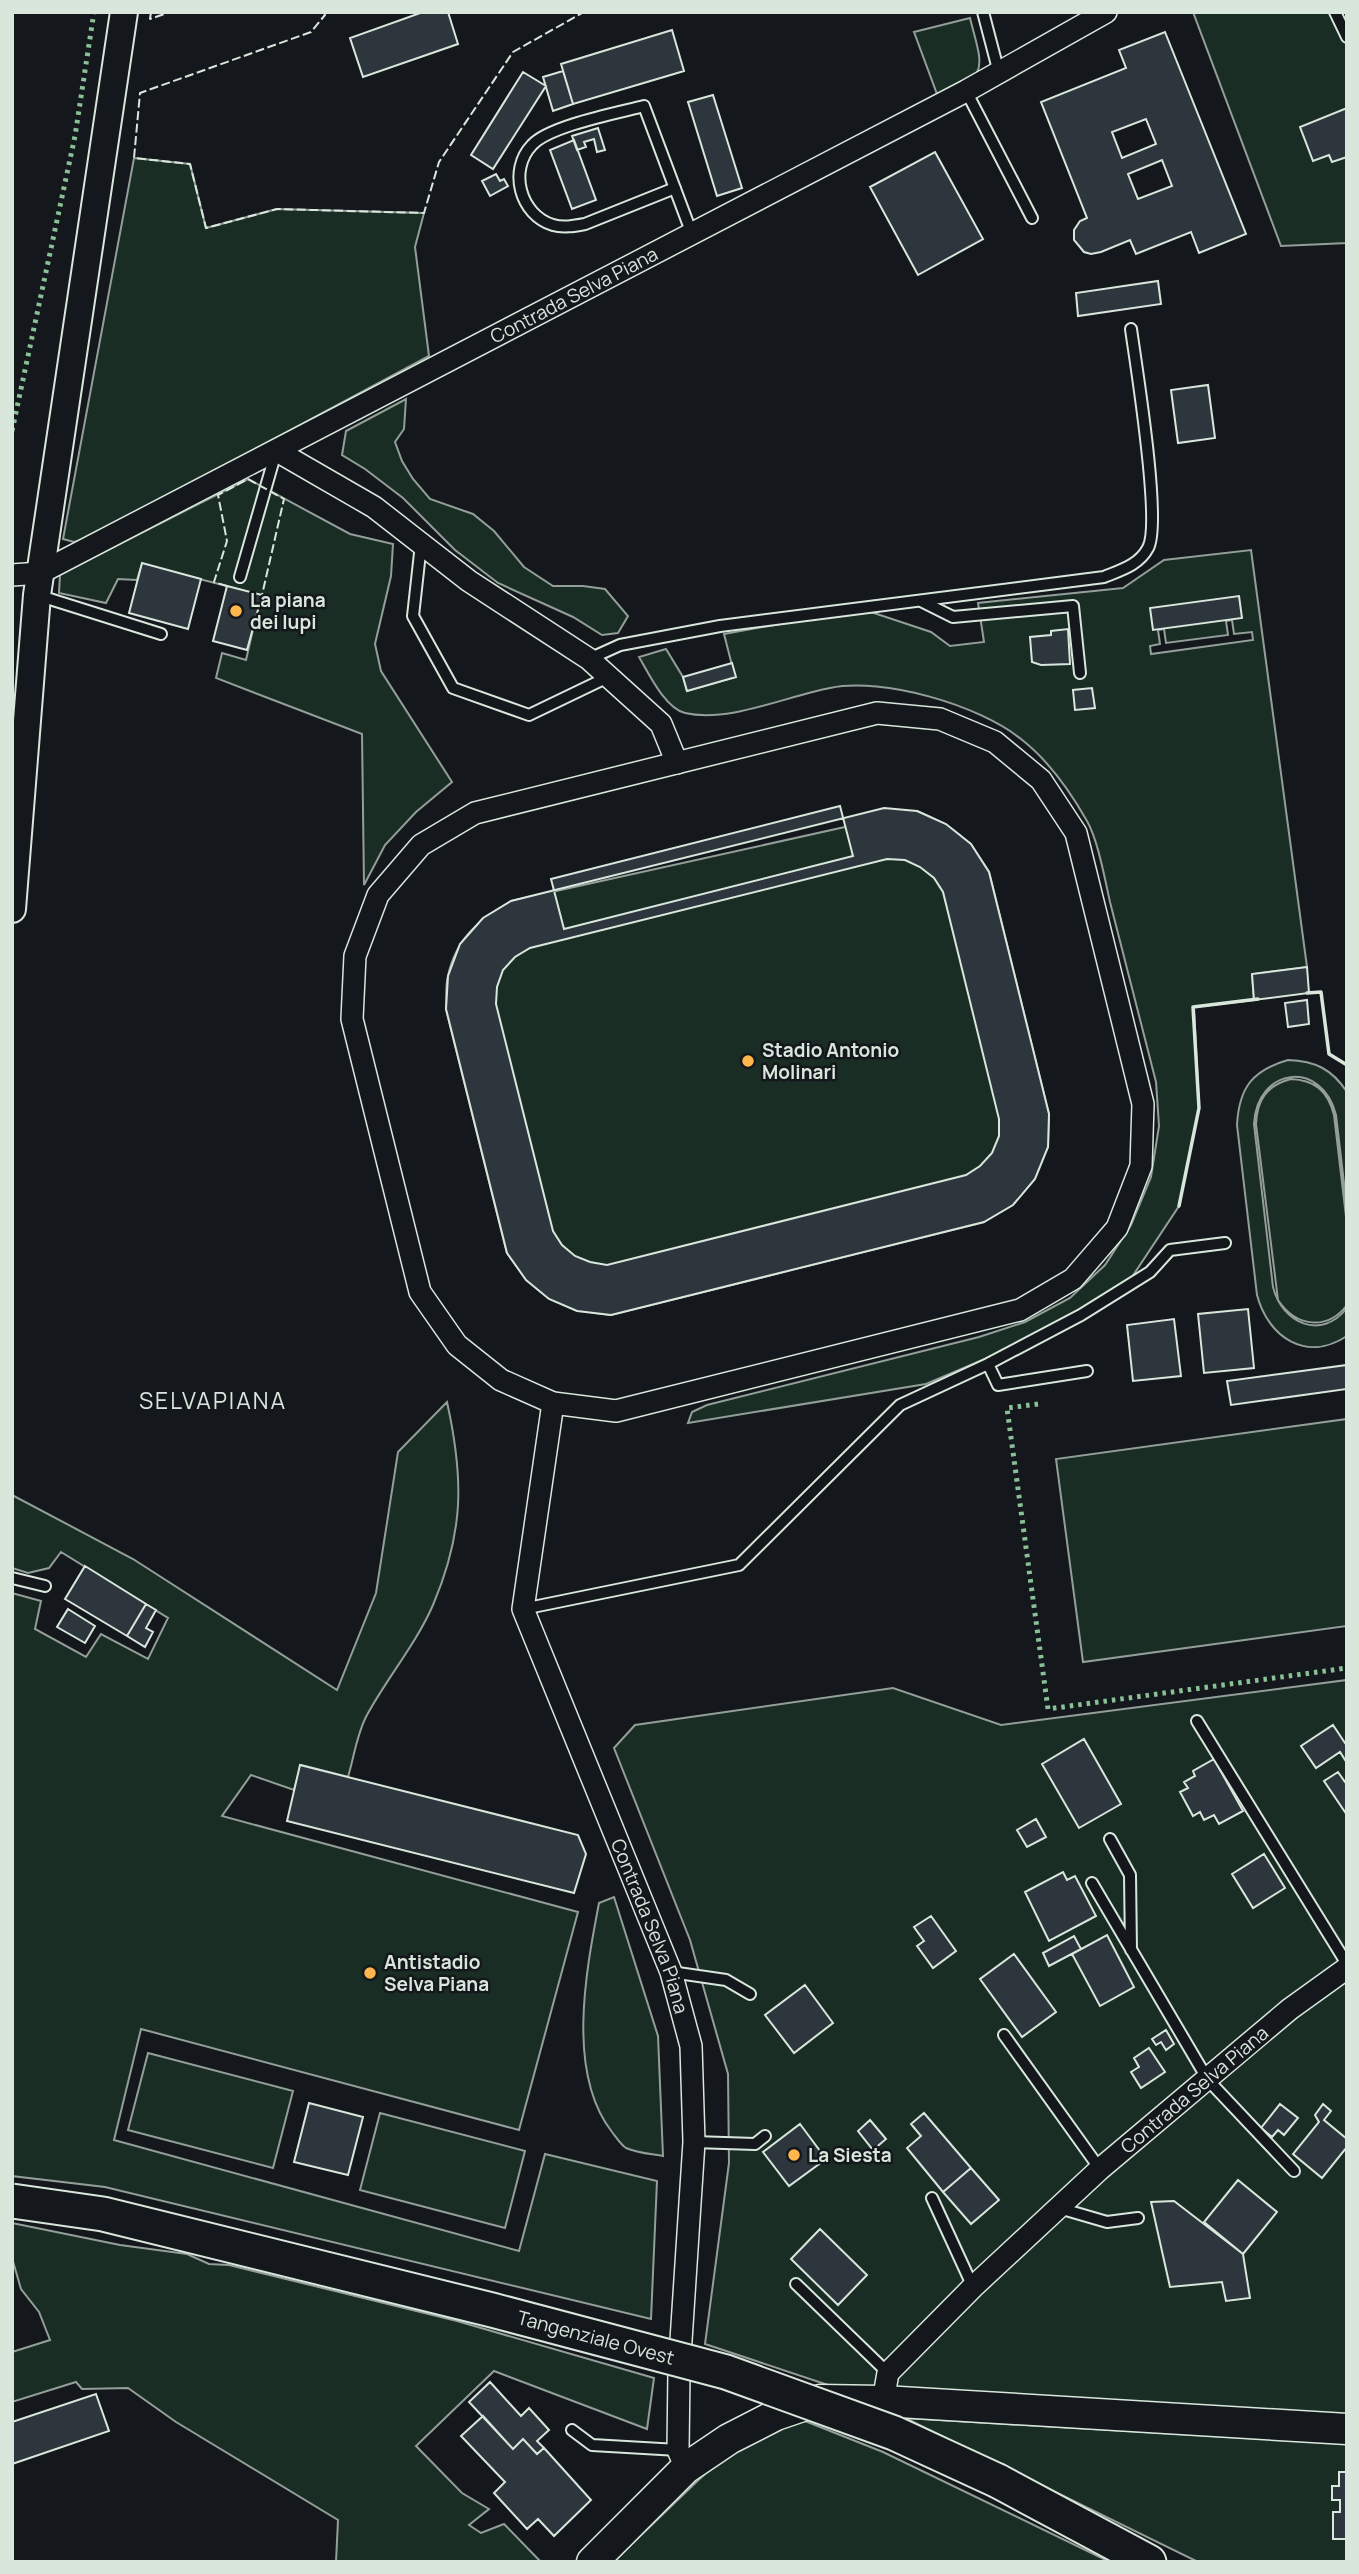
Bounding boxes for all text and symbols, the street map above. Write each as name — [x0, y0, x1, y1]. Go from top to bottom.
street label: Contrada Selva Piana — [486, 241, 662, 349]
place label: La piana dei lupi — [250, 587, 326, 635]
marker: La piana dei lupi — [228, 603, 244, 619]
place label: Stadio Antonio Molinari — [762, 1037, 899, 1085]
marker: Stadio Antonio Molinari — [740, 1053, 756, 1069]
district label: SELVAPIANA — [139, 1384, 287, 1416]
street label: Contrada Selva Piana — [605, 1835, 695, 2017]
place label: Antistadio Selva Piana — [384, 1949, 489, 1997]
marker: Antistadio Selva Piana — [362, 1965, 378, 1981]
street label: Contrada Selva Piana — [1115, 2020, 1274, 2159]
place label: La Siesta — [808, 2142, 892, 2168]
marker: La Siesta — [786, 2147, 802, 2163]
street label: Tangenziale Ovest — [514, 2304, 677, 2371]

